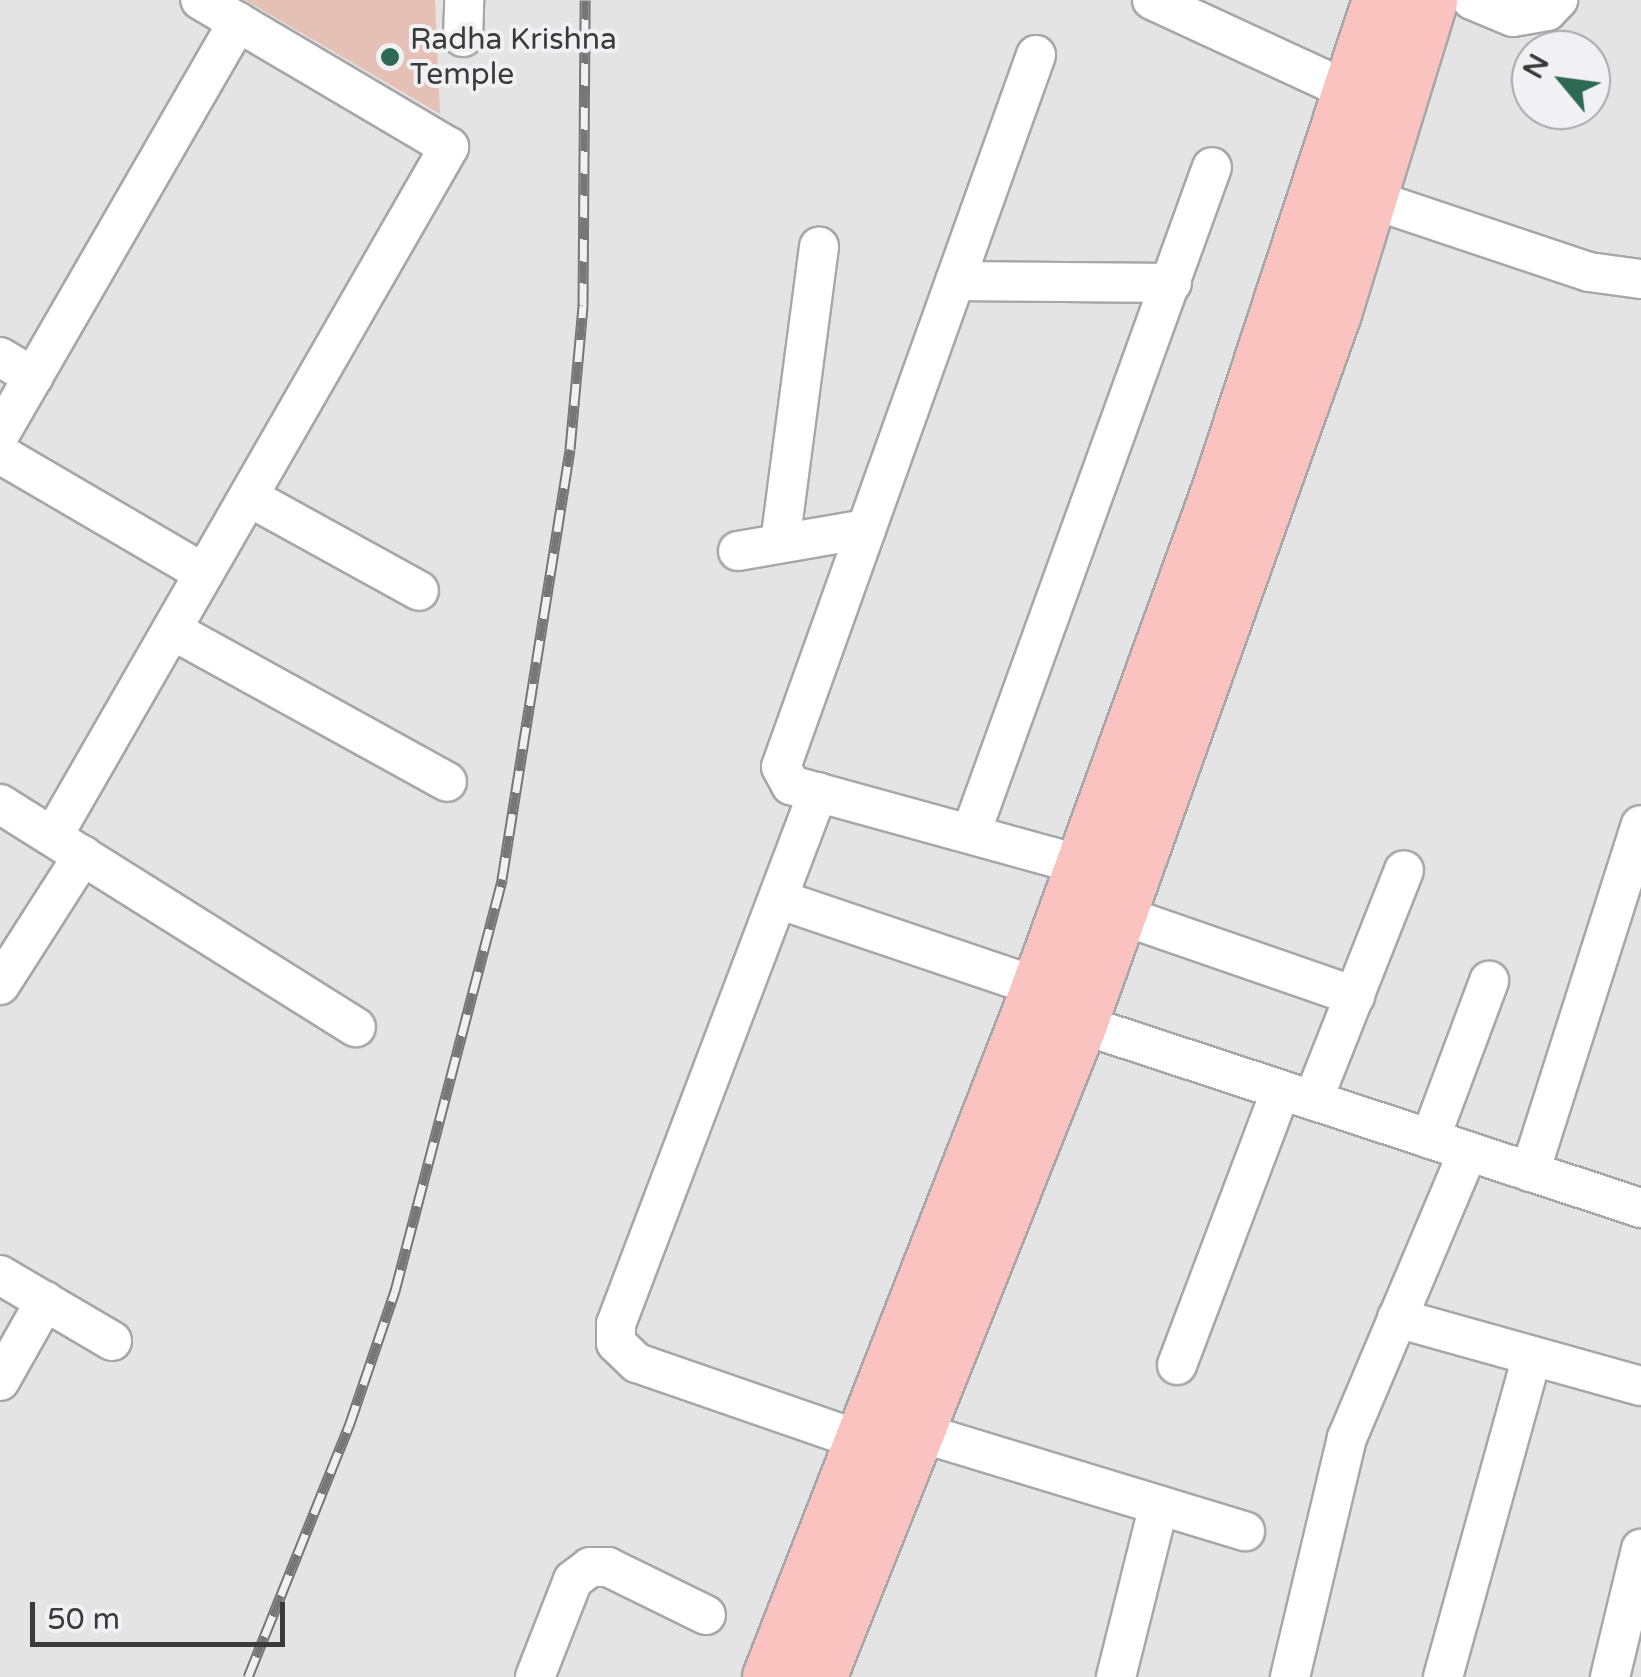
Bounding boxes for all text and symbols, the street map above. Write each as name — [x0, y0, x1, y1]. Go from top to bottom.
place label: Radha Krishna Temple — [410, 22, 617, 92]
north arrow — [1511, 30, 1611, 130]
marker: Radha Krishna Temple — [379, 46, 401, 68]
text: N — [1516, 48, 1557, 85]
scale bar — [35, 1582, 290, 1644]
text: 50 m — [47, 1601, 120, 1638]

